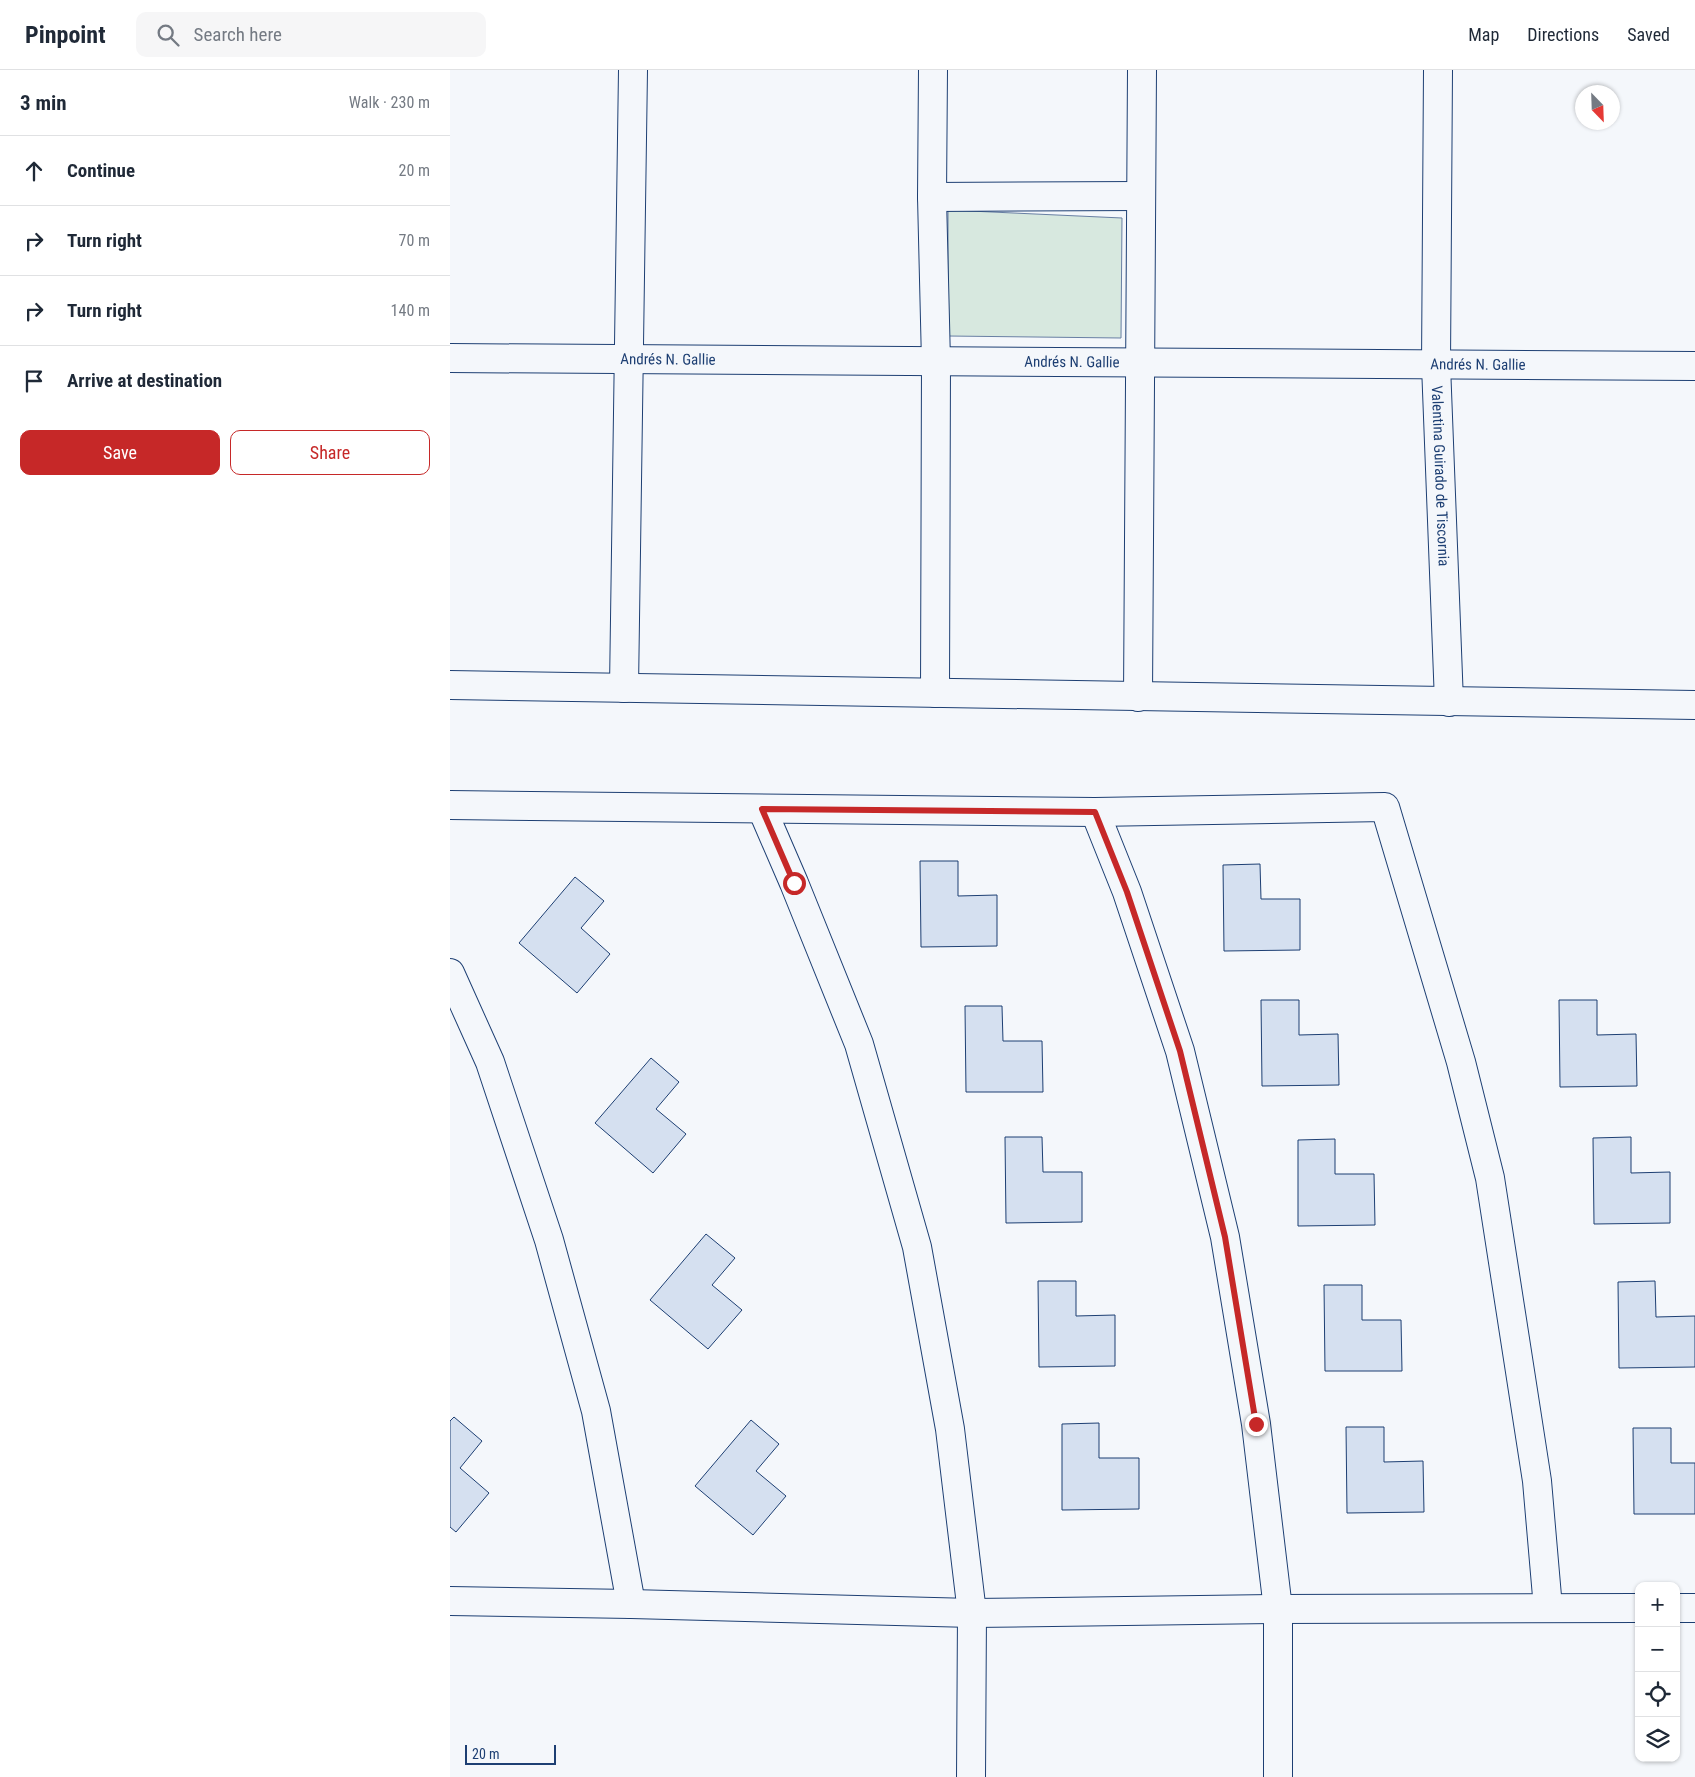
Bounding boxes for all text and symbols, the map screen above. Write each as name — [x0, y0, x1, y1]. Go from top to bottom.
search box — [136, 12, 486, 57]
text: Pinpoint — [25, 21, 106, 49]
icon: search — [154, 21, 182, 49]
text: Search here — [194, 23, 282, 46]
text: Map — [1468, 24, 1499, 45]
text: Directions — [1527, 24, 1599, 45]
text: Saved — [1627, 24, 1670, 45]
north arrow — [1575, 85, 1620, 130]
text: 3 min — [20, 91, 67, 115]
text: Walk · 230 m — [349, 93, 430, 112]
icon: ahead — [20, 157, 48, 185]
text: Continue — [67, 159, 135, 182]
text: 20 m — [398, 161, 430, 180]
icon: right — [20, 227, 48, 255]
text: Turn right — [67, 229, 142, 252]
text: 70 m — [398, 231, 430, 250]
icon: right — [20, 297, 48, 325]
text: Turn right — [67, 299, 142, 322]
text: 140 m — [391, 301, 430, 320]
street label: Andrés N. Gallie — [620, 350, 716, 369]
street label: Andrés N. Gallie — [1024, 353, 1120, 371]
street label: Andrés N. Gallie — [1430, 355, 1526, 374]
icon: arrive — [20, 367, 48, 395]
text: Arrive at destination — [67, 369, 222, 392]
street label: Valentina Guirado de Tiscornia — [1428, 385, 1453, 567]
button: Save — [20, 430, 220, 475]
button: Share — [230, 430, 430, 475]
route start — [783, 872, 806, 895]
route end — [1245, 1413, 1268, 1436]
map controls — [1635, 1582, 1680, 1762]
button: + — [1635, 1582, 1680, 1627]
button: − — [1635, 1627, 1680, 1672]
button: locate — [1635, 1672, 1680, 1717]
button: layers — [1635, 1717, 1680, 1762]
scale bar — [465, 1742, 556, 1765]
text: 20 m — [472, 1746, 500, 1762]

